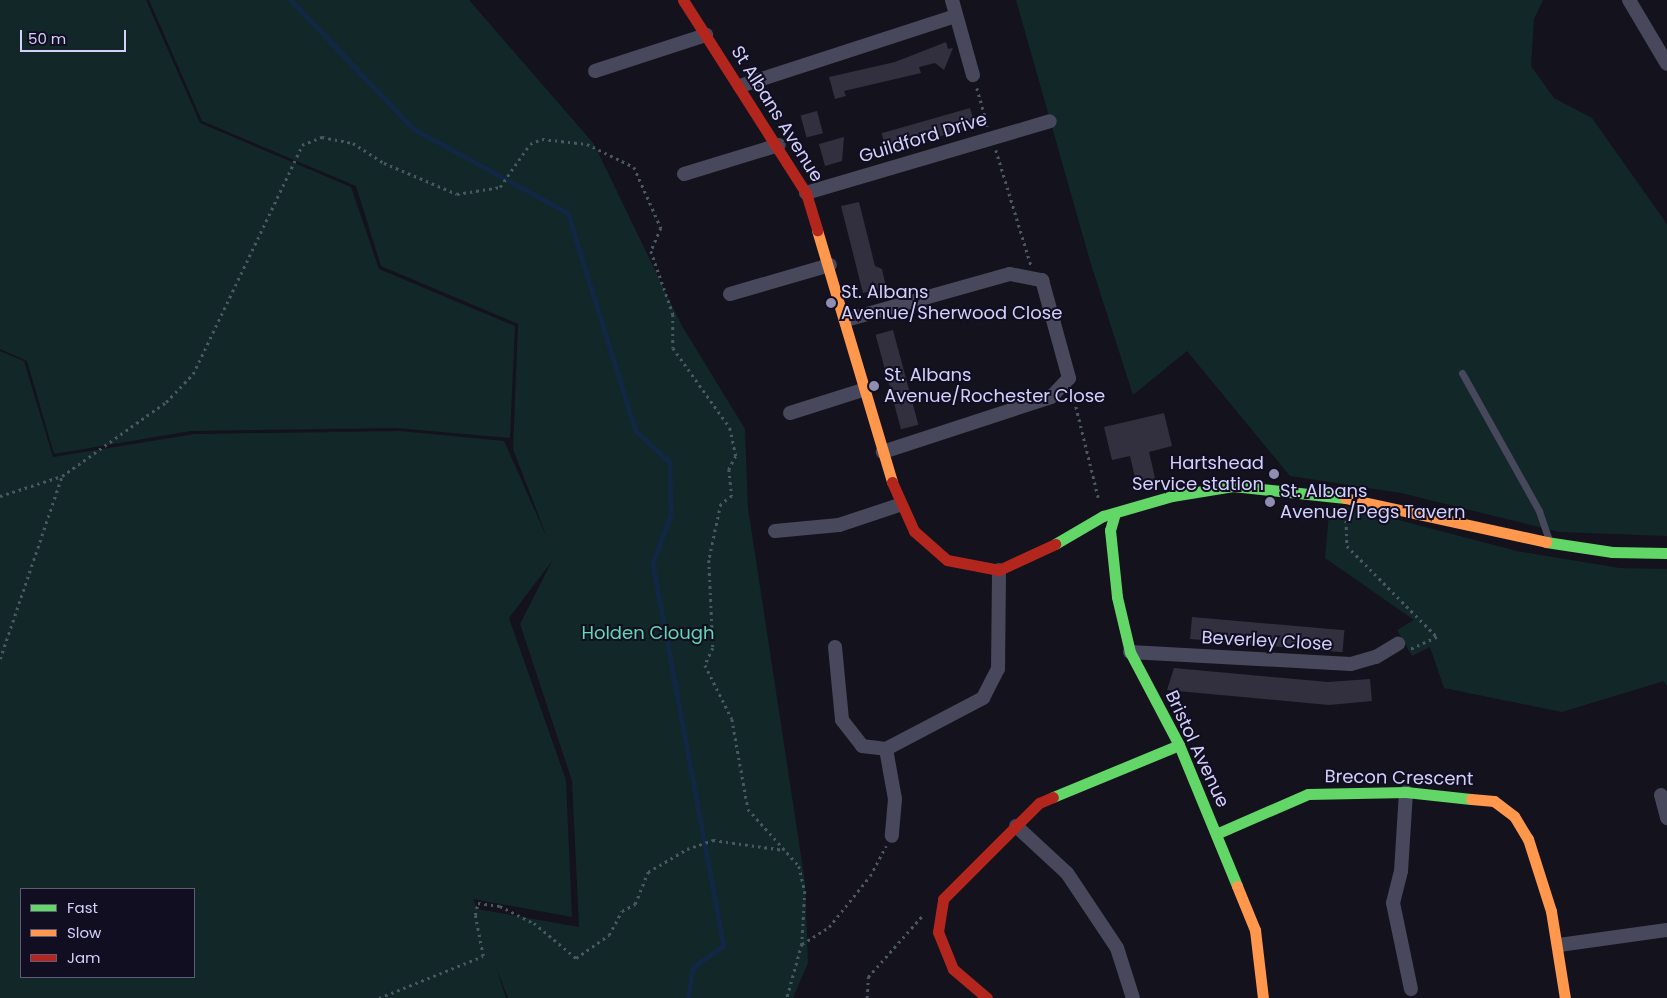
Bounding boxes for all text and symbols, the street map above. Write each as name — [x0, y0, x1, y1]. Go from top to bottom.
scale bar — [22, 20, 129, 52]
text: 50 m — [28, 28, 66, 49]
street label: St Albans Avenue — [726, 42, 828, 186]
street label: Guildford Drive — [856, 108, 990, 168]
place label: St. Albans Avenue/Sherwood Close — [841, 282, 1062, 324]
marker: St. Albans Avenue/Sherwood Close — [825, 297, 837, 309]
place label: St. Albans Avenue/Rochester Close — [884, 365, 1105, 408]
marker: St. Albans Avenue/Rochester Close — [868, 380, 880, 392]
place label: Hartshead Service station — [1132, 453, 1264, 496]
marker: Hartshead Service station — [1268, 468, 1280, 480]
place label: St. Albans Avenue/Pegs Tavern — [1280, 481, 1466, 524]
marker: St. Albans Avenue/Pegs Tavern — [1264, 496, 1276, 508]
park label: Holden Clough — [581, 622, 715, 644]
street label: Beverley Close — [1201, 627, 1333, 655]
street label: Bristol Avenue — [1160, 687, 1234, 811]
street label: Brecon Crescent — [1324, 766, 1474, 790]
legend — [20, 888, 195, 978]
text: Fast — [67, 897, 98, 918]
text: Slow — [67, 922, 101, 943]
text: Jam — [67, 947, 101, 968]

